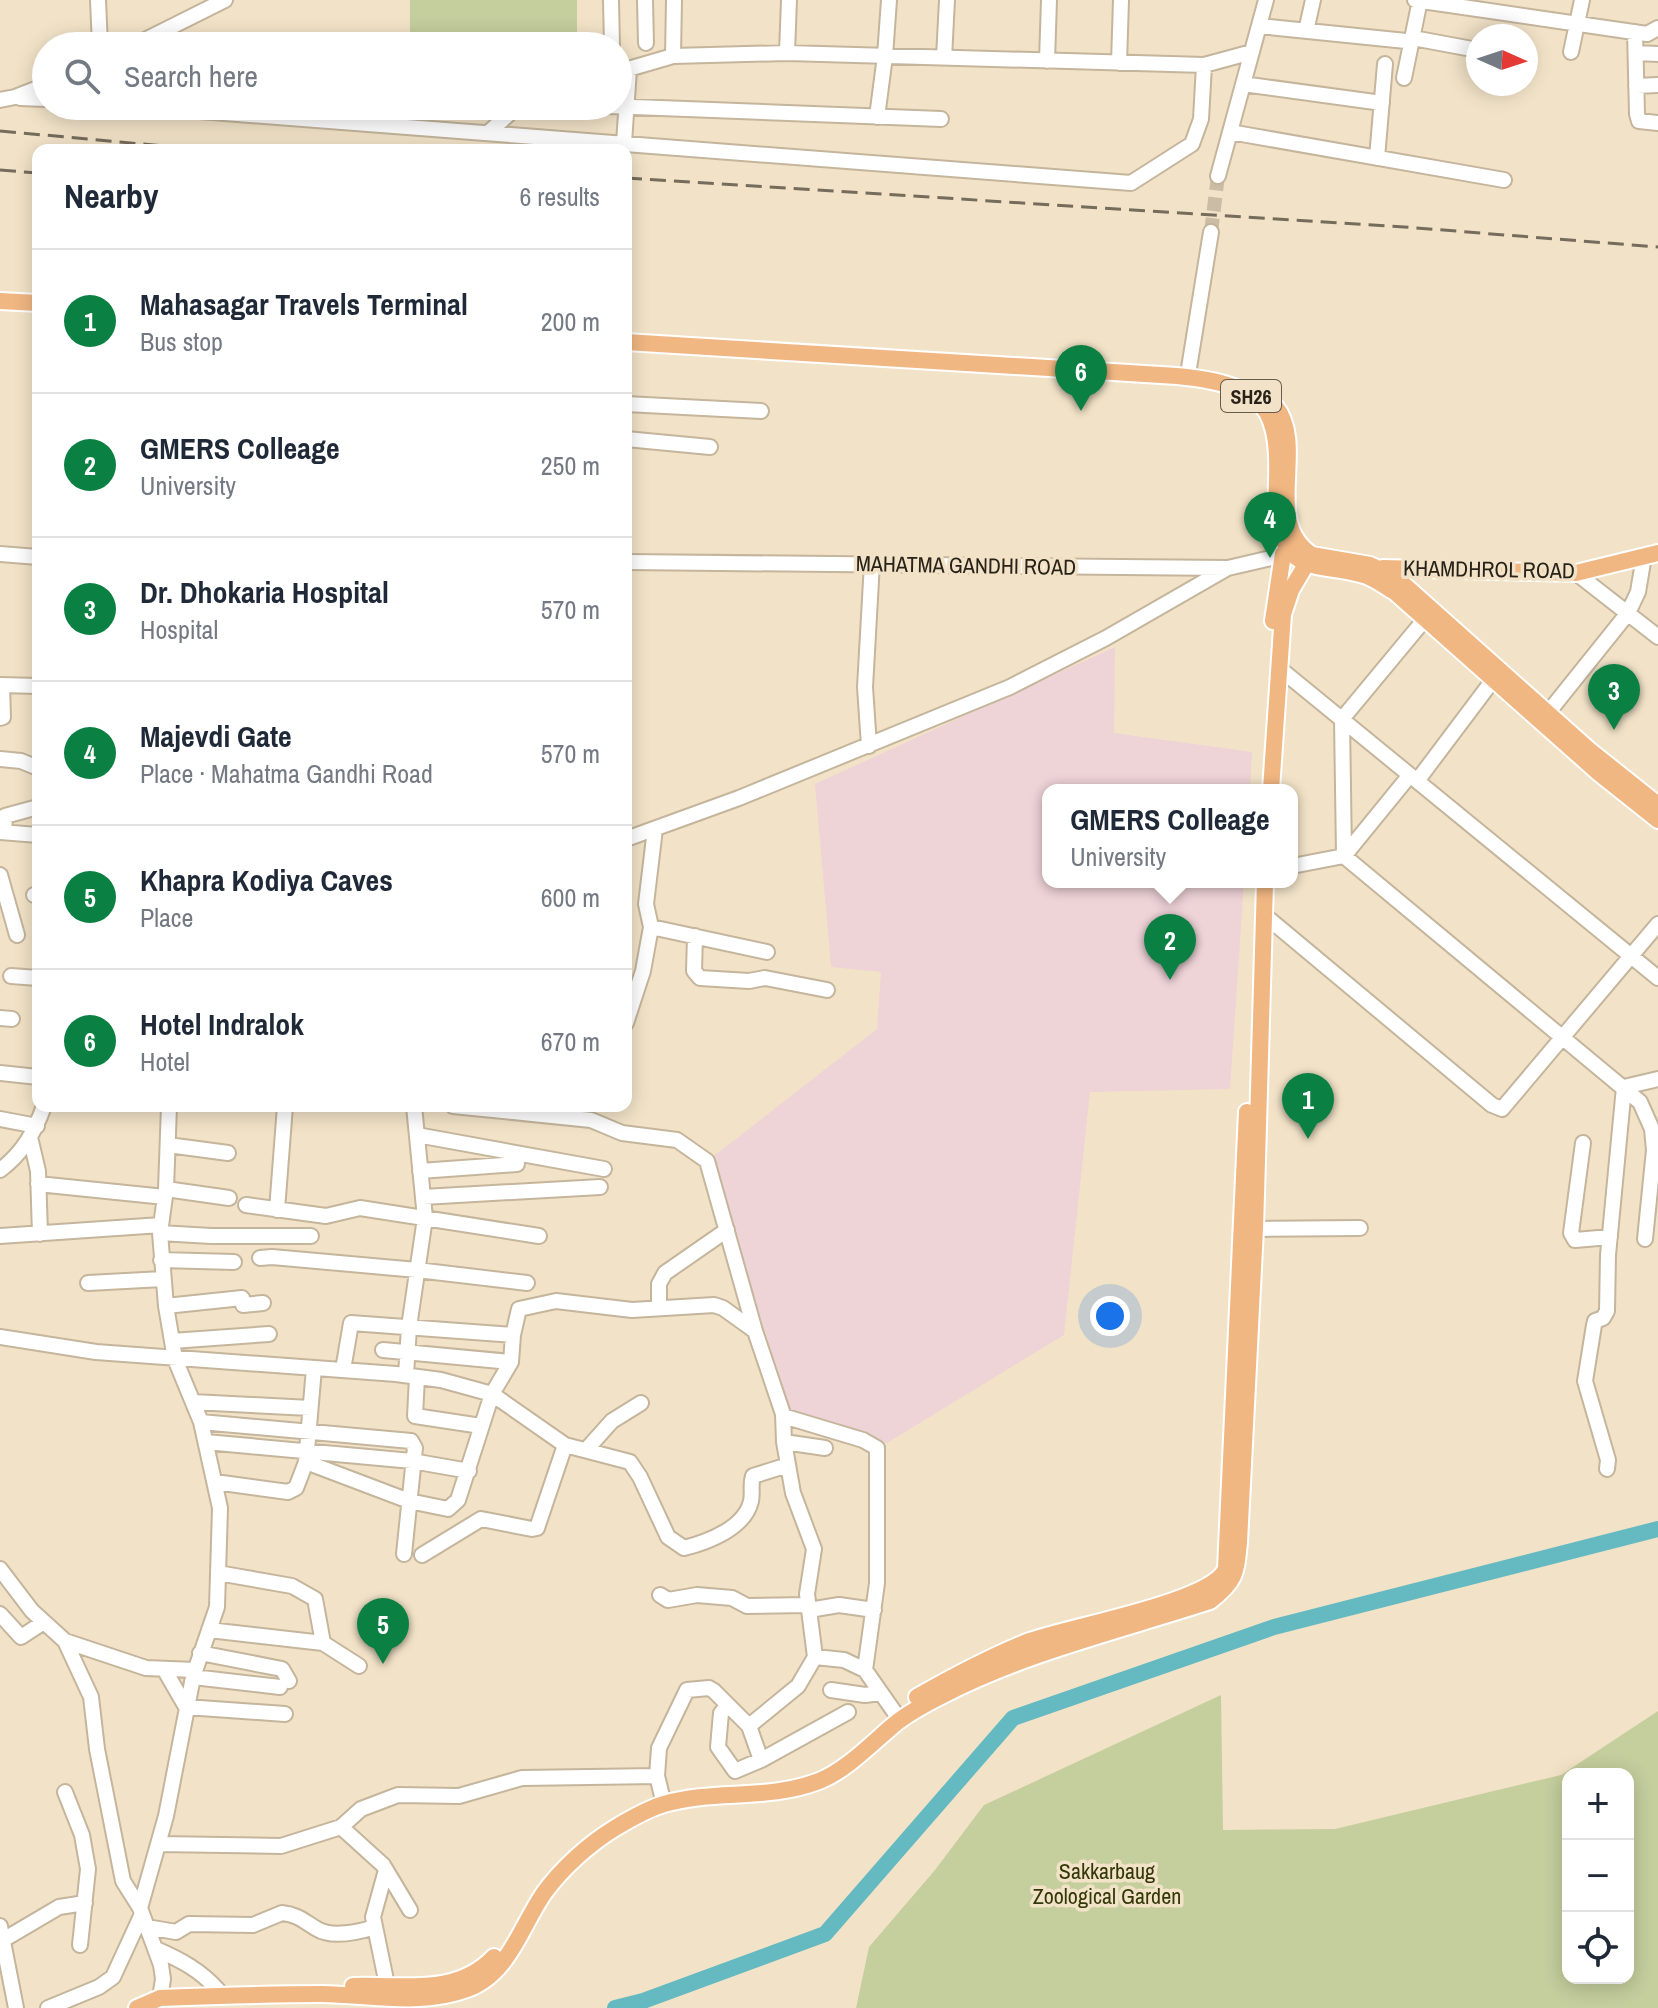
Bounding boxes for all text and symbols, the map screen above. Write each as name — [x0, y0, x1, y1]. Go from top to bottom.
north arrow — [1466, 24, 1538, 96]
search box — [32, 32, 632, 120]
icon: search — [60, 54, 104, 98]
text: Search here — [124, 56, 258, 96]
text: Nearby — [64, 173, 159, 219]
text: 6 results — [519, 179, 600, 214]
text: Mahasagar Travels Terminal — [140, 284, 468, 324]
text: 1 — [84, 304, 96, 339]
text: 200 m — [541, 304, 600, 339]
text: Bus stop — [140, 324, 223, 359]
pin: 6 — [1055, 345, 1107, 411]
road number: SH26 — [1221, 380, 1281, 412]
text: GMERS Colleage — [140, 428, 340, 468]
text: 2 — [84, 448, 96, 483]
text: 250 m — [541, 448, 600, 483]
text: University — [140, 468, 236, 503]
pin: 4 — [1244, 492, 1296, 558]
street label: MAHATMA GANDHI ROAD — [856, 548, 1076, 582]
street label: KHAMDHROL ROAD — [1403, 553, 1575, 585]
text: Dr. Dhokaria Hospital — [140, 572, 389, 612]
text: 3 — [84, 592, 96, 627]
text: 570 m — [541, 592, 600, 627]
text: Hospital — [140, 612, 218, 647]
pin: 3 — [1588, 664, 1640, 730]
text: Majevdi Gate — [140, 716, 292, 756]
text: 4 — [84, 736, 96, 771]
text: 570 m — [541, 736, 600, 771]
text: Place · Mahatma Gandhi Road — [140, 756, 433, 791]
popup — [1042, 784, 1298, 888]
text: GMERS Colleage — [1070, 799, 1270, 839]
text: University — [1070, 839, 1166, 874]
text: Khapra Kodiya Caves — [140, 860, 393, 900]
text: 5 — [84, 880, 96, 915]
text: 600 m — [541, 880, 600, 915]
text: Place — [140, 900, 193, 935]
pin: 2 — [1144, 914, 1196, 980]
text: Hotel Indralok — [140, 1004, 304, 1044]
text: 6 — [84, 1024, 96, 1059]
text: 670 m — [541, 1024, 600, 1059]
text: Hotel — [140, 1044, 190, 1079]
pin: 1 — [1282, 1073, 1334, 1139]
your location — [1090, 1296, 1130, 1336]
pin: 5 — [357, 1598, 409, 1664]
map controls — [1562, 1768, 1634, 1984]
button: + — [1562, 1768, 1634, 1840]
button: − — [1562, 1840, 1634, 1912]
park label: Sakkarbaug Zoological Garden — [1033, 1856, 1181, 1911]
button: locate — [1562, 1912, 1634, 1984]

